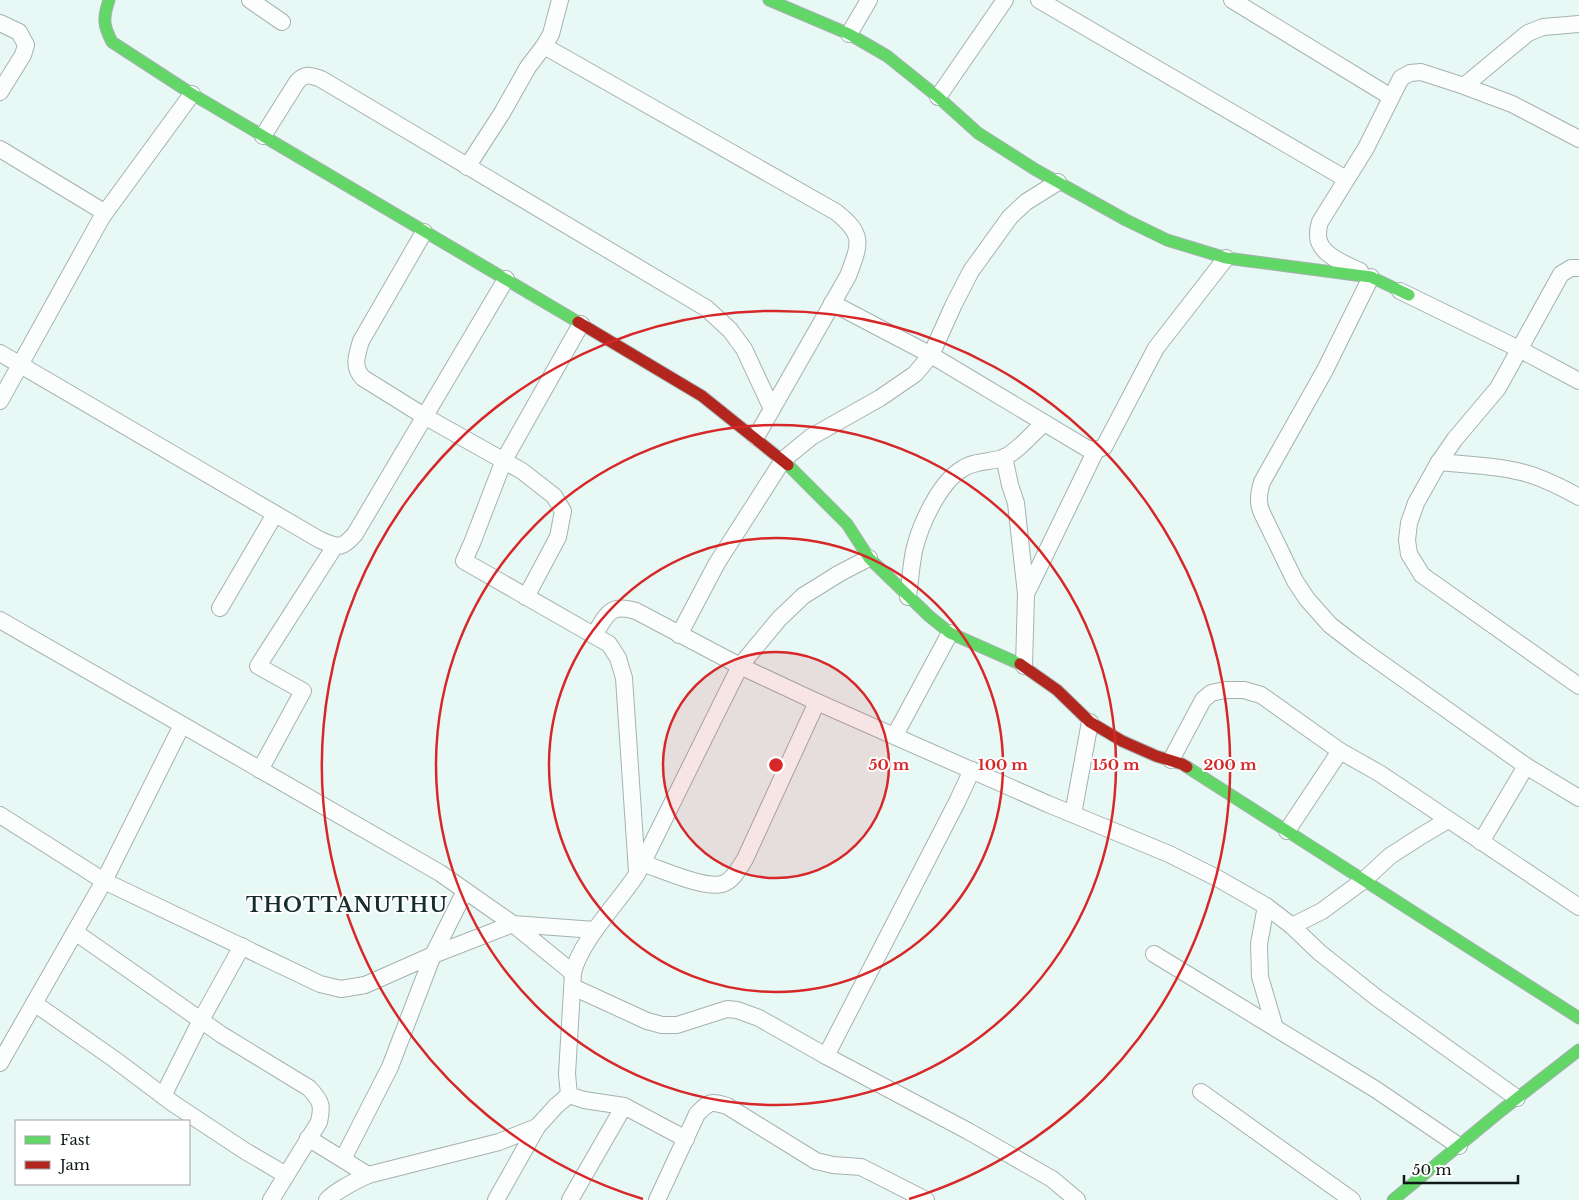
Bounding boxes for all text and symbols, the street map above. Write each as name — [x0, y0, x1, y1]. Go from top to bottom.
text: 50 m — [869, 755, 910, 774]
text: 100 m — [978, 755, 1028, 774]
text: 150 m — [1092, 755, 1140, 774]
text: 200 m — [1204, 755, 1257, 774]
centre of rings — [767, 756, 785, 774]
district label: THOTTANUTHU — [246, 893, 448, 917]
legend — [15, 1120, 190, 1185]
text: Fast — [60, 1130, 91, 1149]
scale bar — [1404, 1152, 1518, 1184]
text: Jam — [58, 1155, 90, 1174]
text: 50 m — [1412, 1160, 1452, 1179]

